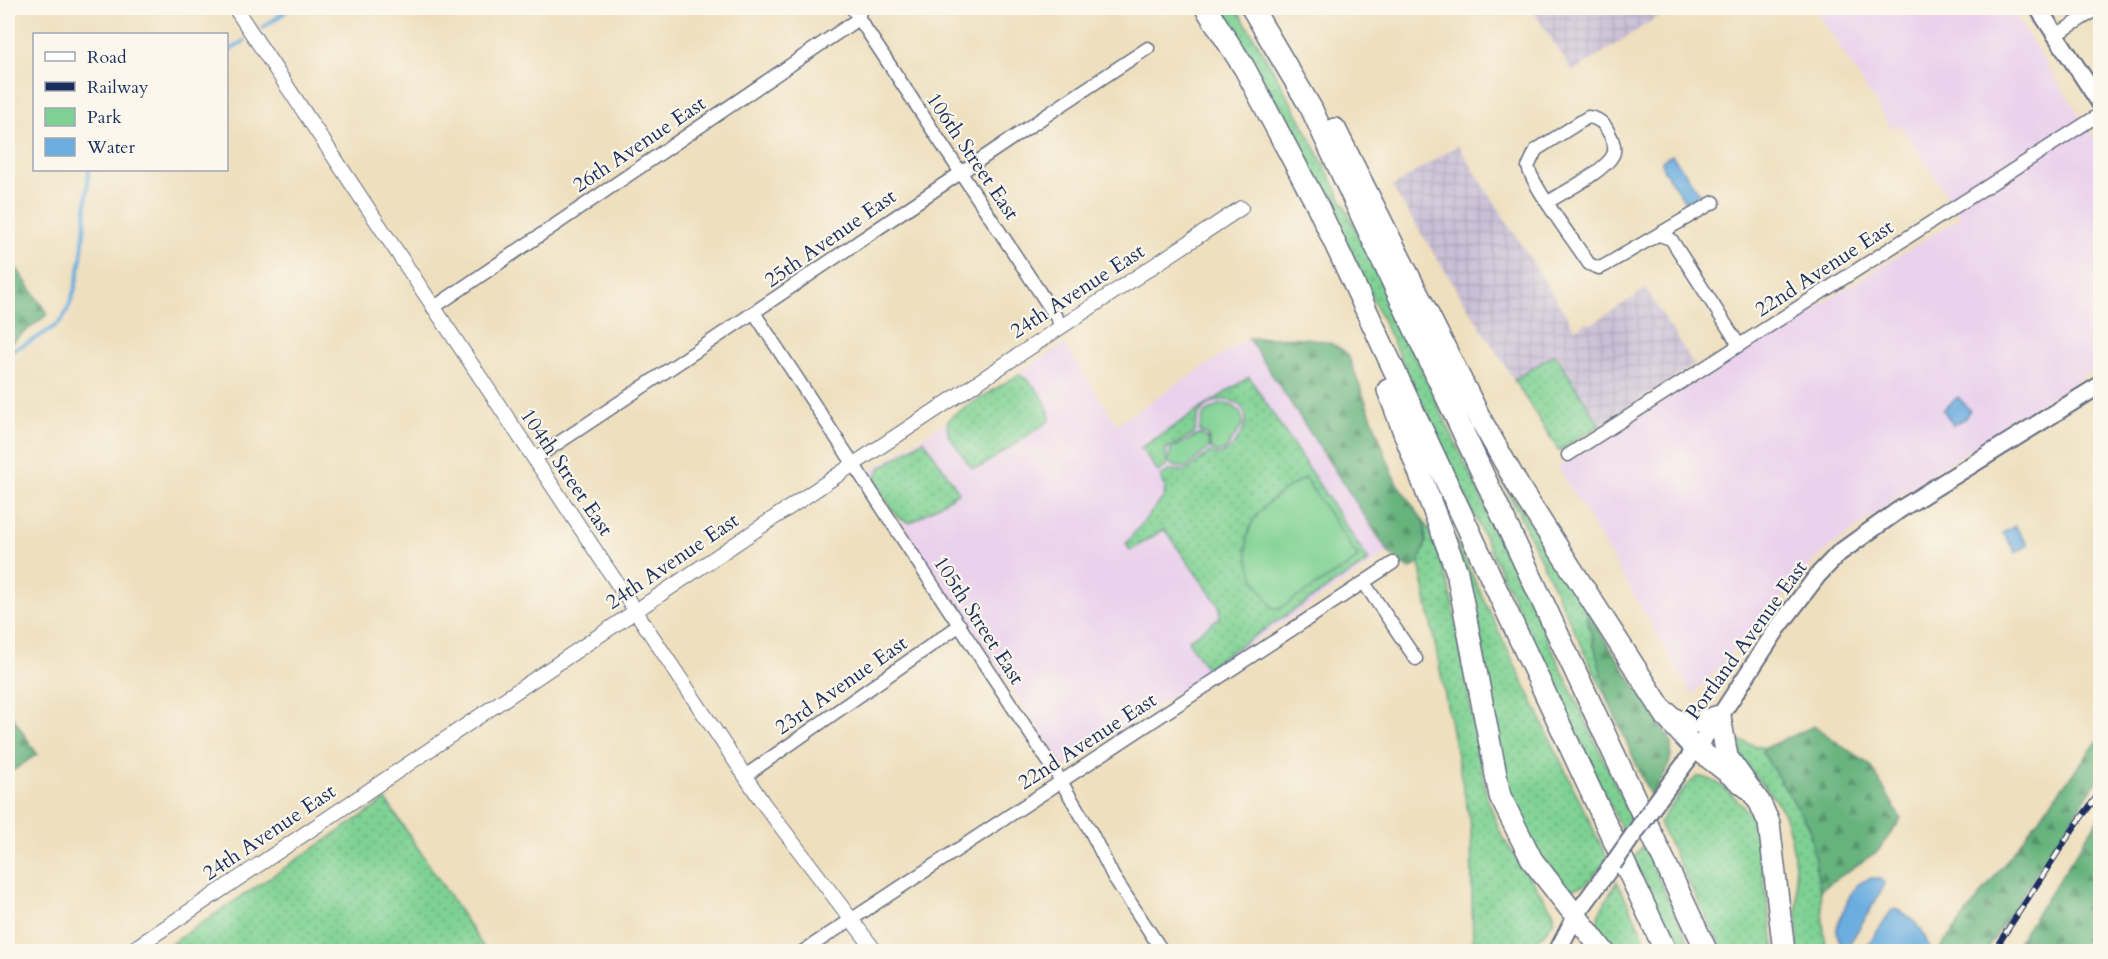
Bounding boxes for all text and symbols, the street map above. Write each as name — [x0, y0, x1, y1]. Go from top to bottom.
legend — [33, 33, 228, 171]
text: Road — [87, 45, 127, 70]
text: Railway — [87, 75, 149, 100]
street label: 106th Street East — [919, 87, 1026, 226]
street label: 26th Avenue East — [567, 89, 712, 200]
text: Park — [87, 105, 122, 130]
text: Water — [86, 135, 136, 160]
street label: 25th Avenue East — [759, 182, 902, 295]
street label: 22nd Avenue East — [1749, 213, 1899, 324]
street label: 24th Avenue East — [1004, 237, 1150, 346]
street label: 104th Street East — [513, 403, 620, 542]
street label: 24th Avenue East — [600, 506, 745, 617]
street label: 105th Street East — [926, 550, 1031, 690]
street label: Portland Avenue East — [1679, 554, 1814, 726]
street label: 23rd Avenue East — [769, 629, 914, 742]
street label: 22nd Avenue East — [1012, 686, 1162, 797]
street label: 24th Avenue East — [197, 777, 342, 888]

